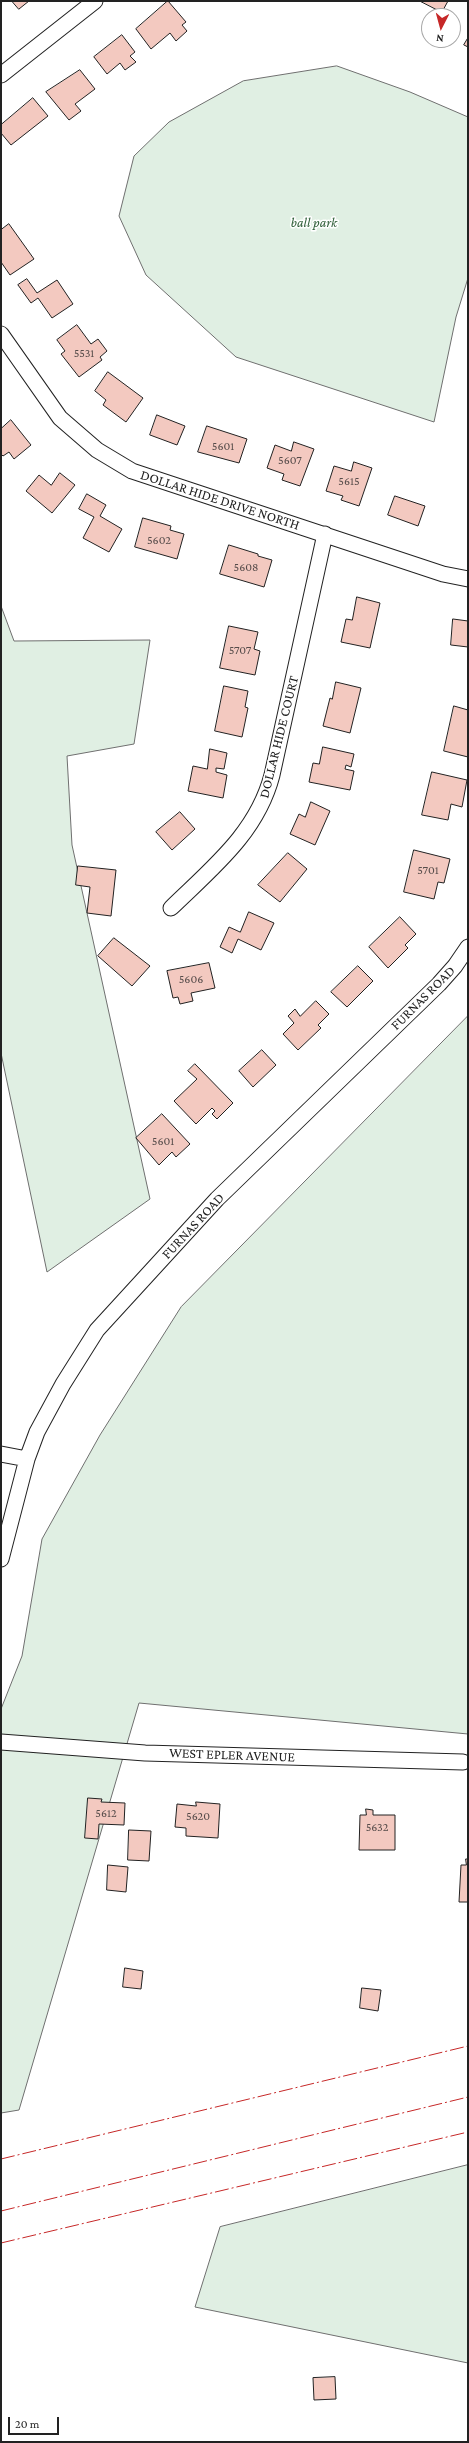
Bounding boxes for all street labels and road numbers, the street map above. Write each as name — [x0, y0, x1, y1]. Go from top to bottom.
street label: DOLLAR HIDE DRIVE NORTH — [138, 466, 302, 534]
street label: DOLLAR HIDE COURT — [256, 674, 302, 800]
street label: FURNAS ROAD — [387, 962, 459, 1034]
street label: FURNAS ROAD — [158, 1189, 228, 1263]
street label: WEST EPLER AVENUE — [169, 1744, 295, 1766]

